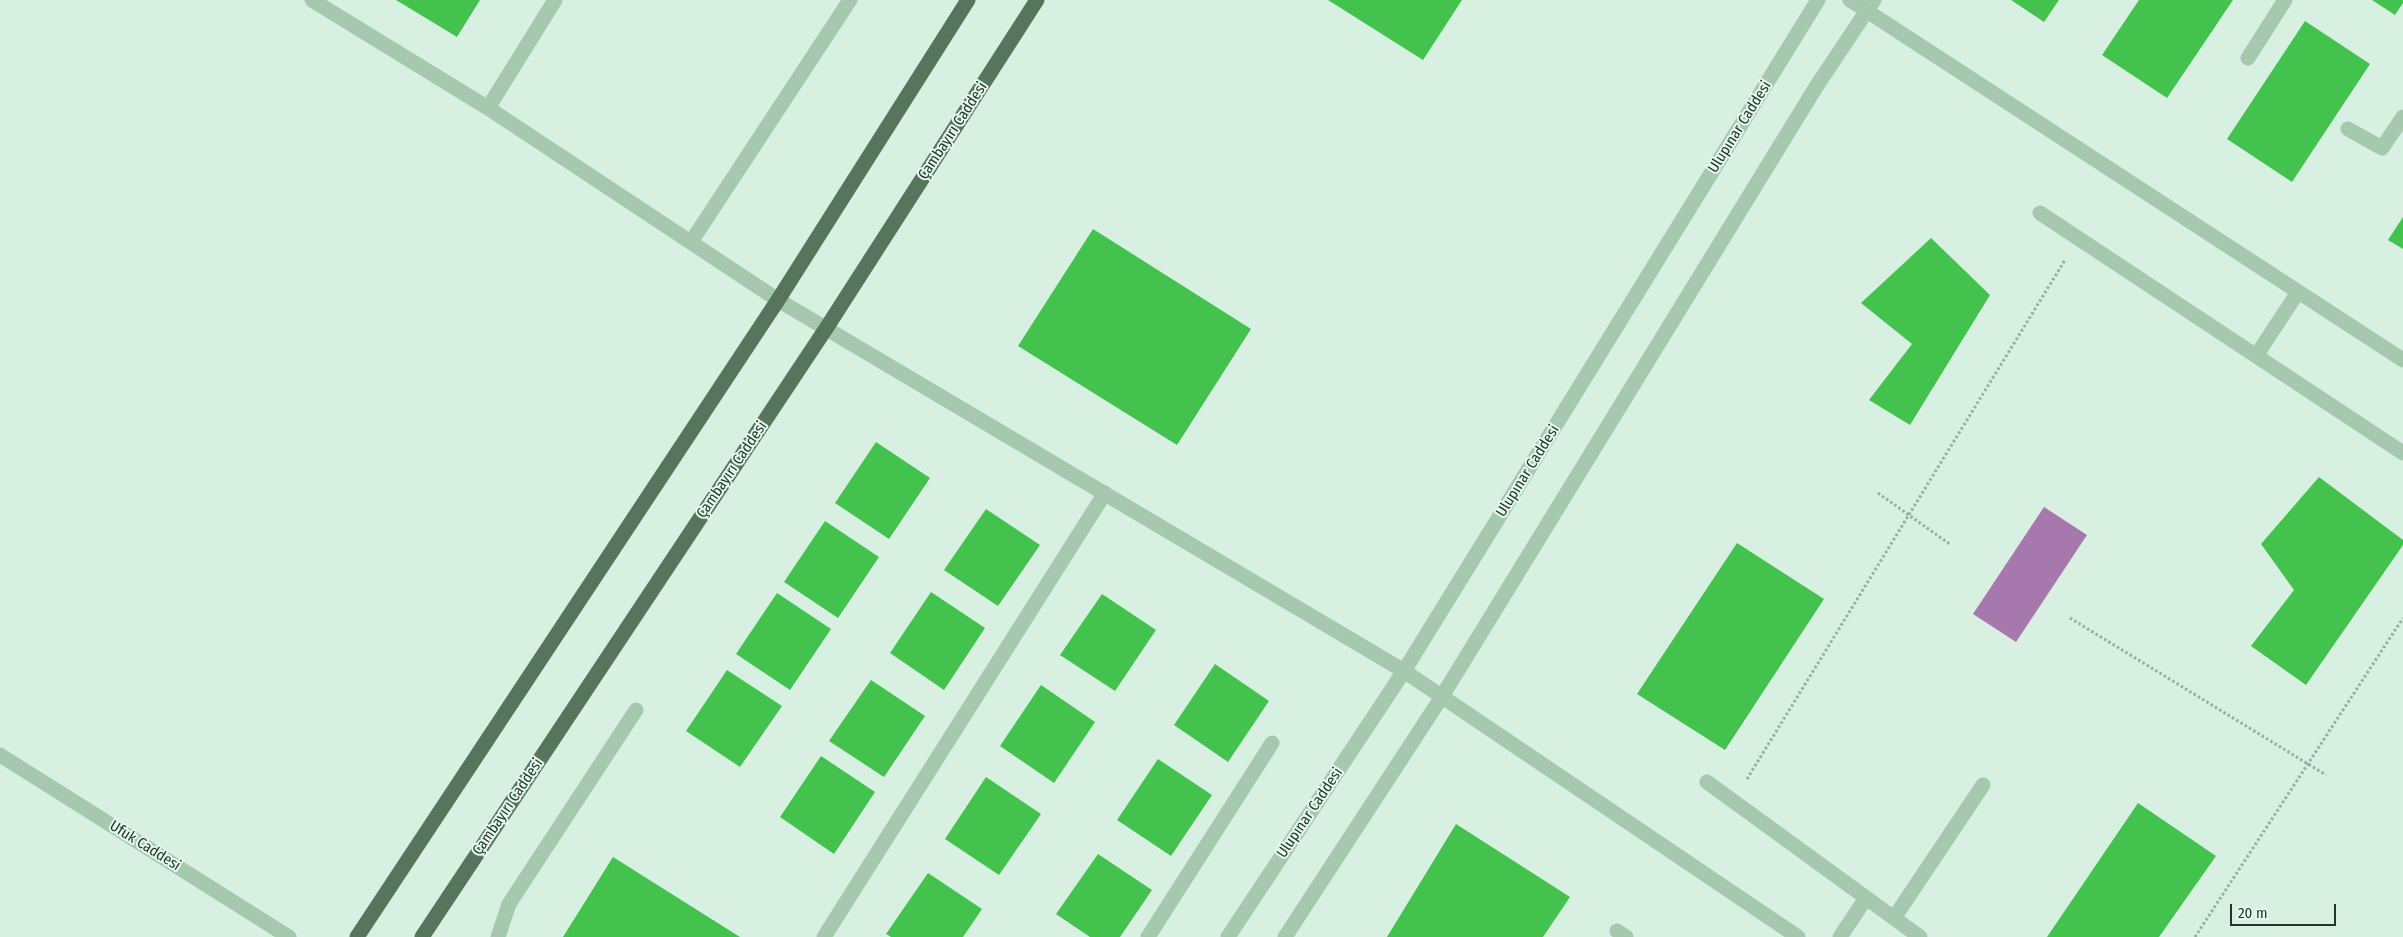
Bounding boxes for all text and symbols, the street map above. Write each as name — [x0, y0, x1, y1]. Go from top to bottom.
street label: Ulupınar Caddesi — [1705, 78, 1775, 176]
street label: Çambayırı Caddesi — [915, 79, 991, 183]
street label: Çambayırı Caddesi — [693, 418, 771, 522]
street label: Ulupınar Caddesi — [1493, 422, 1563, 520]
street label: Çambayırı Caddesi — [469, 755, 547, 859]
street label: Ulupınar Caddesi — [1273, 764, 1347, 862]
street label: Ufuk Caddesi — [106, 817, 184, 875]
scale bar — [2233, 894, 2339, 926]
text: 20 m — [2238, 904, 2268, 922]

